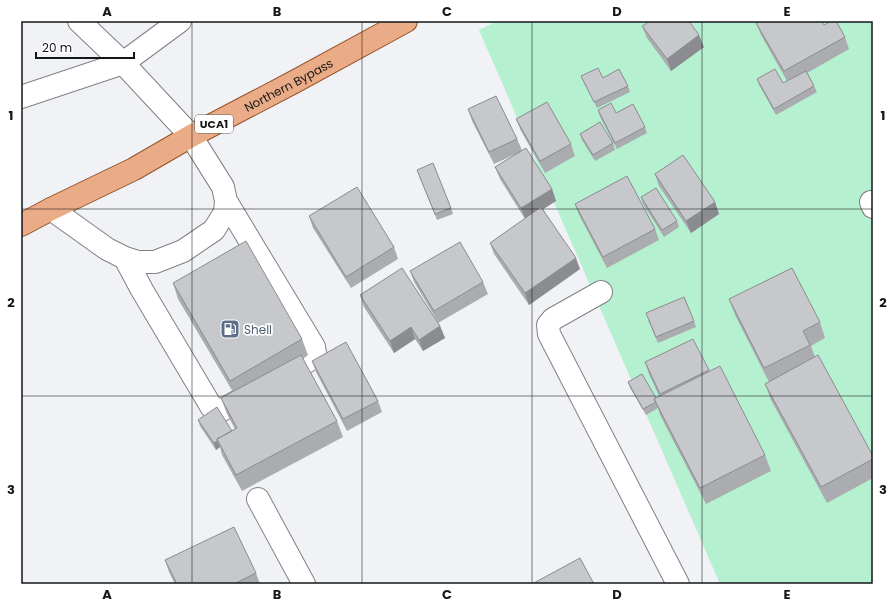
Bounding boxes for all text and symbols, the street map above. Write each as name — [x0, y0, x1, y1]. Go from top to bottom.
text: A — [102, 2, 112, 21]
text: B — [273, 2, 282, 21]
text: C — [442, 2, 452, 21]
text: D — [612, 2, 622, 21]
text: E — [783, 2, 791, 21]
scale bar — [36, 34, 134, 60]
text: 20 m — [42, 39, 72, 56]
street label: Northern Bypass — [241, 54, 336, 115]
text: 1 — [9, 106, 13, 125]
text: 1 — [881, 106, 885, 125]
road number: UCA1 — [195, 115, 233, 133]
text: 2 — [7, 293, 15, 312]
text: 2 — [879, 293, 887, 312]
fuel station icon: Shell — [219, 318, 241, 340]
place label: Shell — [244, 321, 272, 338]
text: 3 — [7, 480, 15, 499]
text: 3 — [879, 480, 887, 499]
text: A — [102, 585, 112, 604]
text: B — [273, 585, 282, 604]
text: C — [442, 585, 452, 604]
text: D — [612, 585, 622, 604]
text: E — [783, 585, 791, 604]

